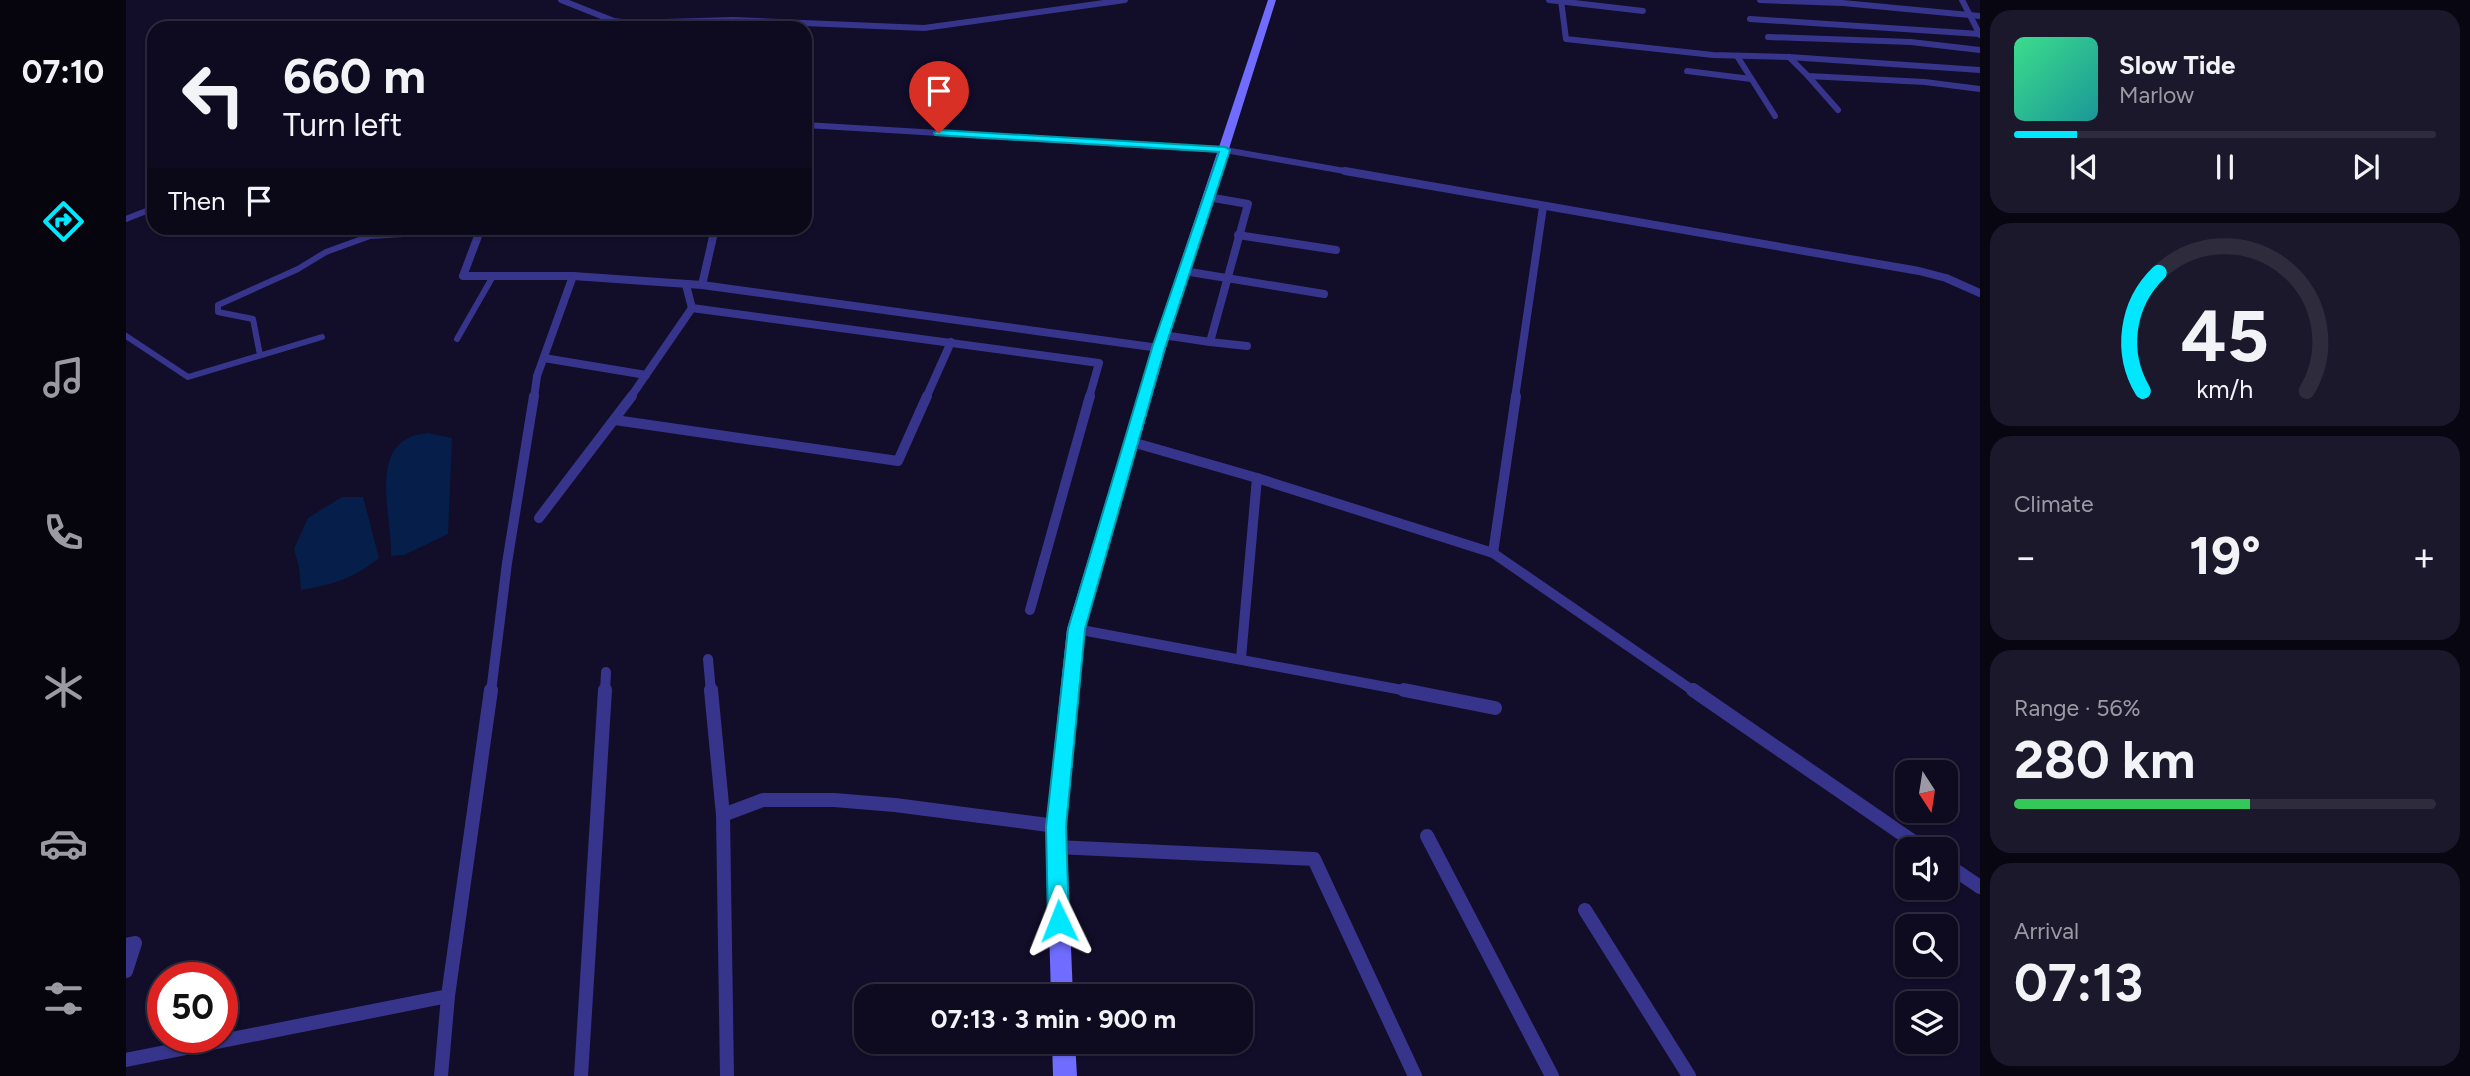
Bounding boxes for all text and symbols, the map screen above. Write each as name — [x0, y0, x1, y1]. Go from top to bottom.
text: 660 m — [283, 46, 426, 105]
icon: left — [168, 49, 259, 140]
text: Slow Tide — [2119, 49, 2235, 81]
text: 07:10 — [22, 53, 104, 91]
pin — [909, 61, 969, 133]
icon: arrive — [920, 72, 958, 110]
text: Marlow — [2119, 81, 2194, 109]
text: Turn left — [283, 106, 402, 144]
icon: previous — [2065, 148, 2103, 186]
icon: pause — [2206, 148, 2244, 186]
icon: next — [2347, 148, 2385, 186]
icon: arrive — [240, 182, 278, 220]
text: Then — [168, 185, 226, 217]
icon: directions — [39, 197, 88, 246]
text: 45 — [2181, 292, 2269, 379]
icon: music — [39, 353, 88, 402]
text: km/h — [2196, 374, 2254, 404]
text: Climate — [2014, 490, 2093, 518]
icon: phone — [39, 508, 88, 557]
text: 19° — [2189, 525, 2261, 587]
text: − — [2014, 534, 2038, 580]
text: + — [2412, 534, 2436, 580]
icon: climate — [39, 663, 88, 712]
text: Range · 56% — [2014, 694, 2141, 722]
text: 280 km — [2014, 729, 2195, 791]
north arrow — [1895, 760, 1958, 822]
map controls — [1895, 760, 1958, 1054]
icon: car — [39, 819, 88, 868]
button: sound — [1895, 837, 1958, 900]
position arrow — [1022, 884, 1096, 958]
button: search — [1895, 914, 1958, 977]
text: Arrival — [2014, 917, 2079, 945]
text: 07:13 — [2014, 952, 2143, 1014]
speed limit sign: 50 — [147, 962, 238, 1053]
icon: filters — [39, 974, 88, 1023]
button: layers — [1895, 991, 1958, 1054]
text: 07:13 · 3 min · 900 m — [931, 1003, 1176, 1035]

